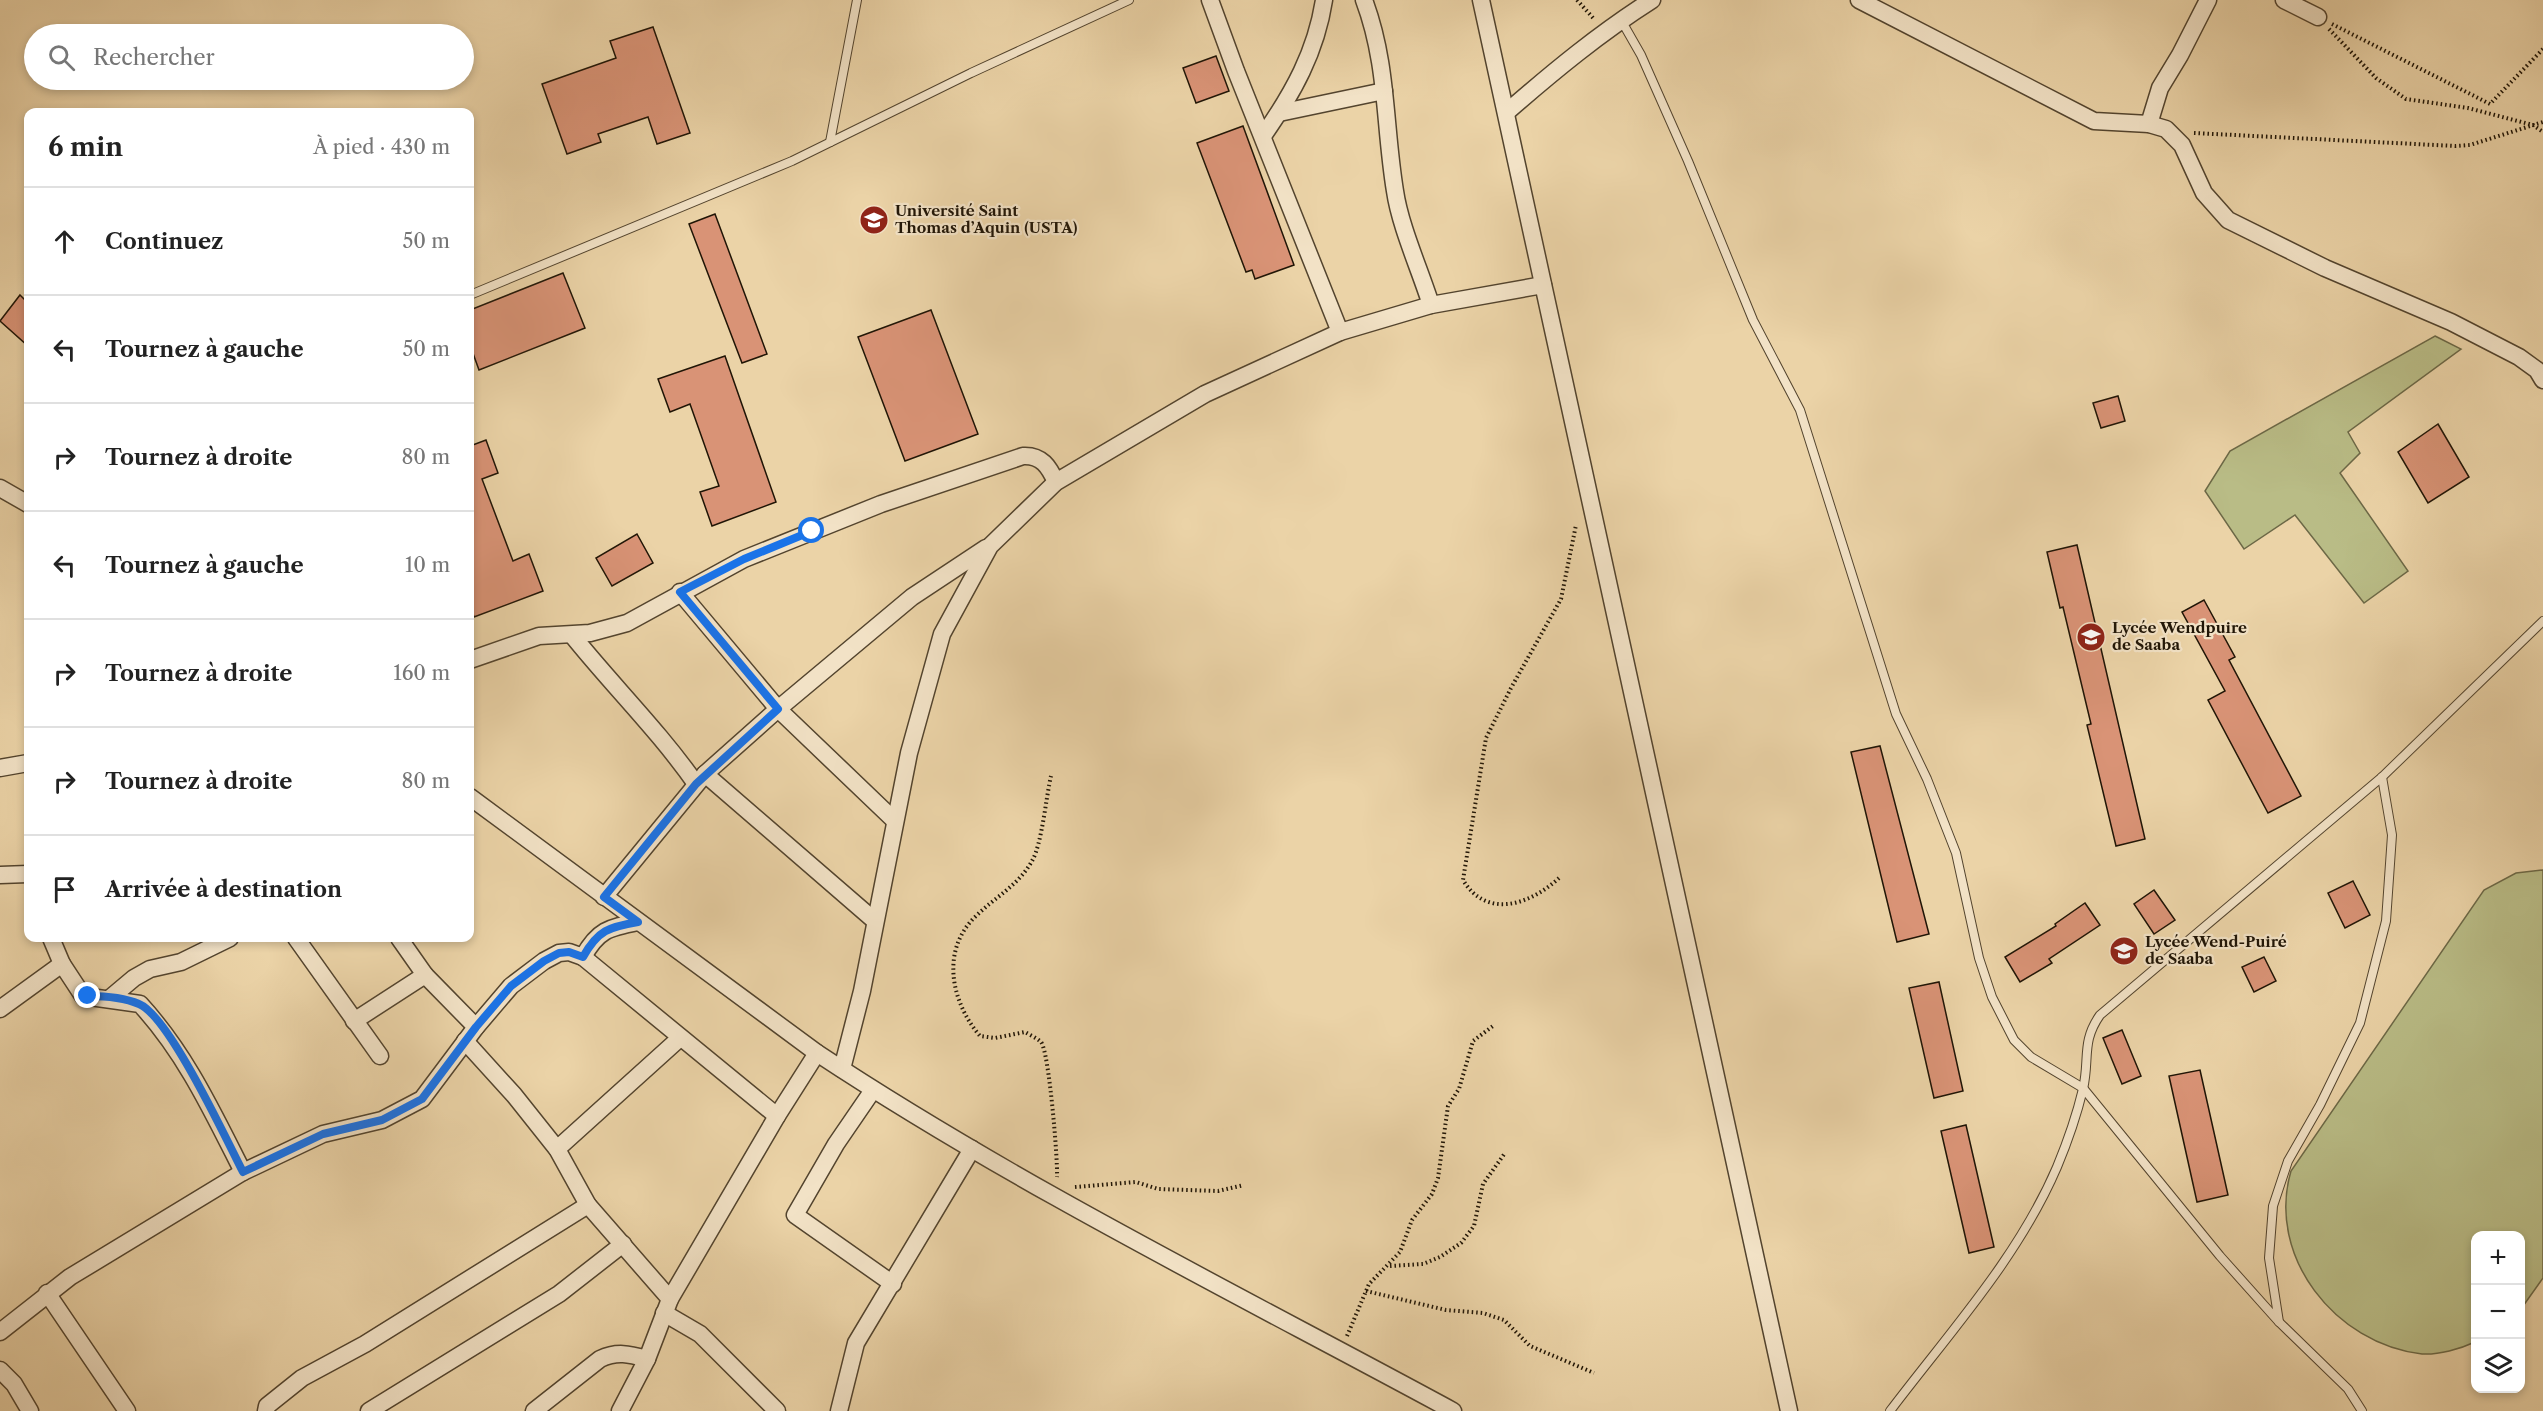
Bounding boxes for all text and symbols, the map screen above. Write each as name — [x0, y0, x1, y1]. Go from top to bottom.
search box — [24, 24, 474, 90]
icon: search — [45, 41, 78, 74]
text: Rechercher — [93, 44, 215, 71]
text: 6 min — [48, 131, 123, 163]
text: À pied · 430 m — [313, 135, 450, 159]
place label: Université Saint Thomas d’Aquin (USTA) — [895, 201, 1078, 237]
school or university icon: Université Saint Thomas d’Aquin (USTA) — [858, 204, 890, 236]
icon: ahead — [48, 225, 81, 258]
text: Continuez — [105, 228, 224, 255]
text: 50 m — [403, 229, 450, 253]
icon: left — [48, 333, 81, 366]
text: Tournez à gauche — [105, 336, 304, 363]
text: 50 m — [403, 337, 450, 361]
icon: right — [48, 441, 81, 474]
text: Tournez à droite — [105, 444, 292, 471]
text: 80 m — [402, 445, 450, 469]
route start — [798, 517, 824, 543]
icon: left — [48, 549, 81, 582]
text: Tournez à gauche — [105, 552, 304, 579]
text: 10 m — [405, 553, 450, 577]
place label: Lycée Wendpuire de Saaba — [2112, 618, 2247, 654]
school or university icon: Lycée Wendpuire de Saaba — [2075, 621, 2107, 653]
icon: right — [48, 657, 81, 690]
text: Tournez à droite — [105, 660, 292, 687]
text: 160 m — [393, 661, 450, 685]
icon: right — [48, 765, 81, 798]
text: Tournez à droite — [105, 768, 292, 795]
text: 80 m — [402, 769, 450, 793]
icon: arrive — [48, 873, 81, 906]
text: Arrivée à destination — [105, 876, 342, 903]
place label: Lycée Wend-Puiré de Saaba — [2145, 932, 2287, 968]
school or university icon: Lycée Wend-Puiré de Saaba — [2108, 935, 2140, 967]
route end — [74, 982, 100, 1008]
map controls — [2471, 1231, 2525, 1393]
button: + — [2471, 1231, 2525, 1285]
button: − — [2471, 1285, 2525, 1339]
button: layers — [2471, 1339, 2525, 1393]

